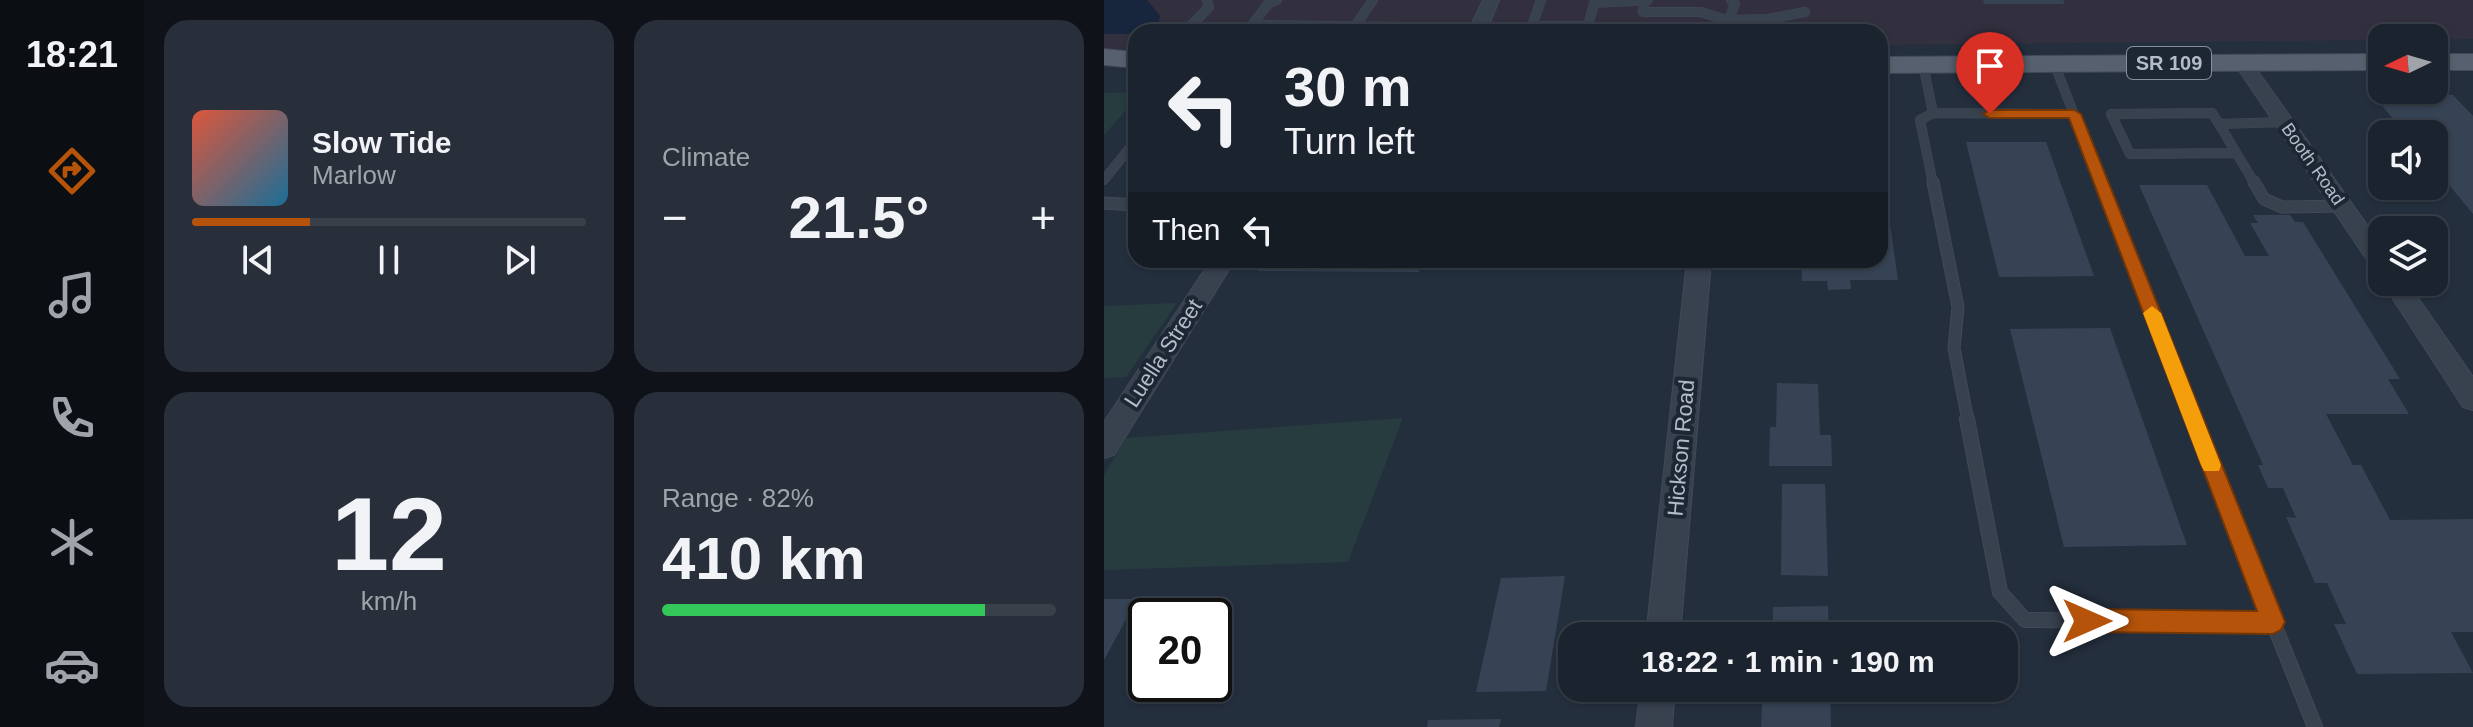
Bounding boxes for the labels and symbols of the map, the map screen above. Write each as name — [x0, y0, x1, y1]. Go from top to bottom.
north arrow — [2368, 24, 2448, 104]
pin — [1956, 32, 2024, 114]
road number: SR 109 — [2127, 47, 2211, 79]
street label: Booth Road — [2278, 119, 2348, 209]
street label: Luella Street — [1119, 294, 1207, 412]
street label: Hickson Road — [1663, 379, 1699, 517]
position arrow — [2045, 579, 2129, 663]
speed limit sign: 20 — [1128, 598, 1232, 702]

